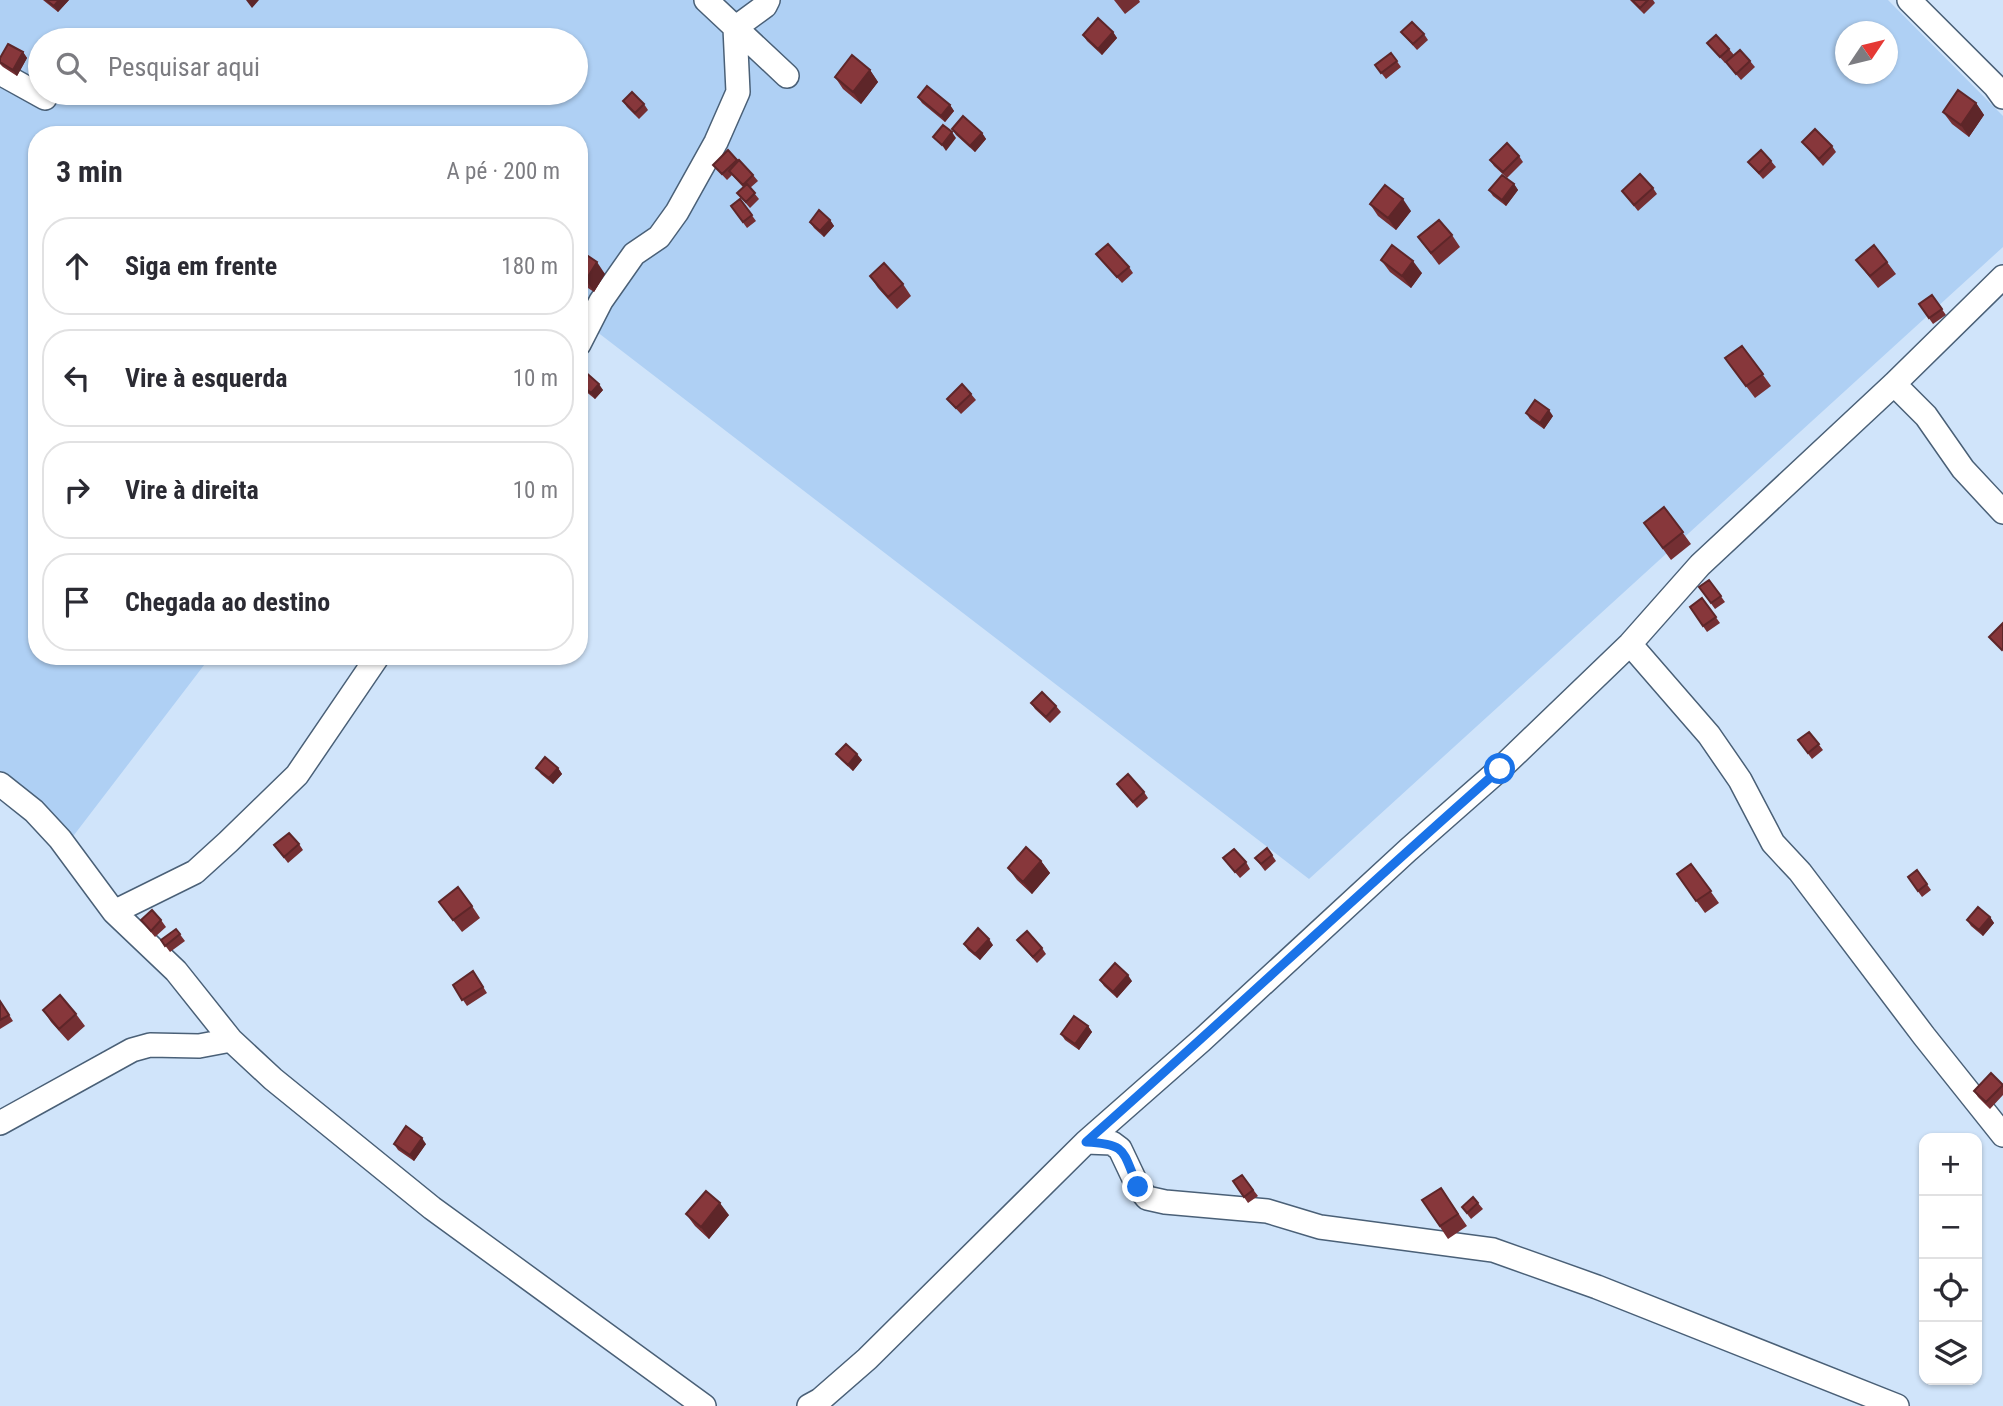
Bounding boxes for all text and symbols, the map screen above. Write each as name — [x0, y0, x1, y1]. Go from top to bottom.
north arrow — [1835, 21, 1898, 84]
search box — [28, 28, 588, 105]
icon: search — [52, 48, 90, 86]
text: Pesquisar aqui — [108, 52, 260, 82]
text: 3 min — [56, 154, 123, 189]
text: A pé · 200 m — [447, 158, 560, 185]
icon: ahead — [58, 247, 96, 285]
text: Siga em frente — [125, 251, 277, 281]
text: 180 m — [501, 253, 558, 280]
icon: left — [58, 359, 96, 397]
text: Vire à esquerda — [125, 363, 288, 393]
text: 10 m — [513, 365, 558, 392]
icon: right — [58, 471, 96, 509]
text: Vire à direita — [125, 475, 259, 505]
text: 10 m — [513, 477, 558, 504]
icon: arrive — [58, 583, 96, 621]
text: Chegada ao destino — [125, 587, 330, 617]
route start — [1484, 753, 1515, 784]
map controls — [1919, 1133, 1982, 1385]
button: + — [1919, 1133, 1982, 1196]
route end — [1122, 1171, 1153, 1202]
button: − — [1919, 1196, 1982, 1259]
button: locate — [1919, 1259, 1982, 1322]
button: layers — [1919, 1322, 1982, 1385]

